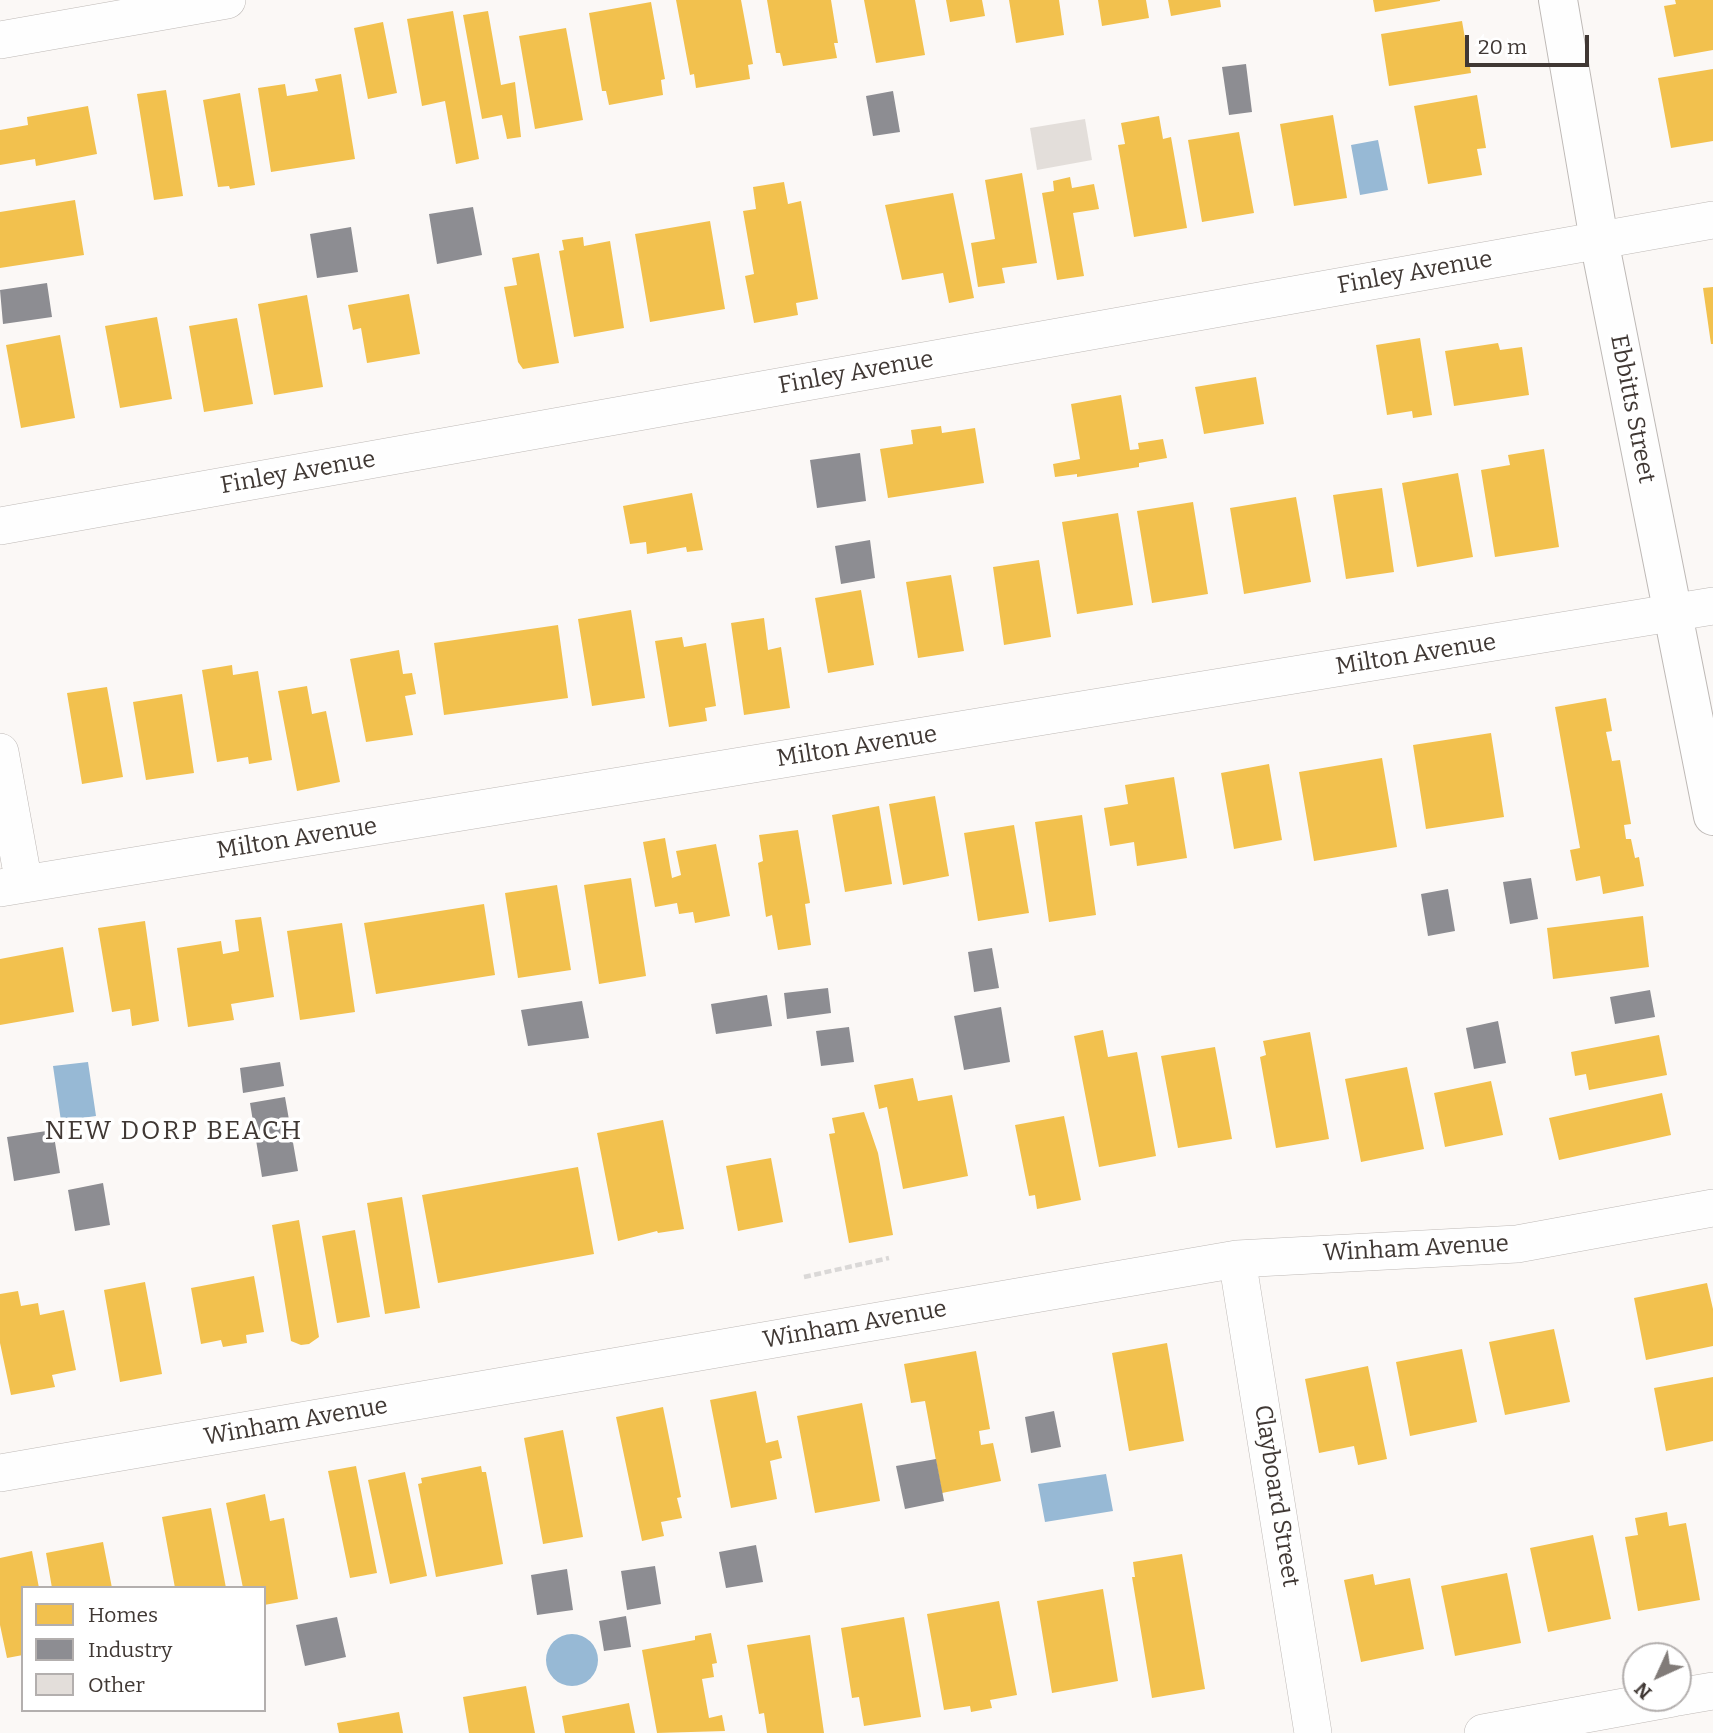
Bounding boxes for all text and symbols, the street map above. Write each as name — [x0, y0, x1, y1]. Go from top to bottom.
scale bar — [1468, 21, 1592, 65]
text: 20 m — [1478, 34, 1527, 60]
street label: Finley Avenue — [1335, 245, 1495, 301]
street label: Ebbitts Street — [1603, 332, 1661, 486]
street label: Finley Avenue — [776, 345, 936, 401]
street label: Finley Avenue — [218, 445, 378, 501]
street label: Milton Avenue — [1334, 628, 1498, 682]
street label: Milton Avenue — [775, 720, 939, 774]
street label: Milton Avenue — [215, 812, 379, 866]
district label: NEW DORP BEACH — [46, 1116, 302, 1148]
street label: Winham Avenue — [1322, 1230, 1510, 1268]
street label: Winham Avenue — [761, 1295, 949, 1355]
street label: Winham Avenue — [202, 1392, 390, 1452]
street label: Clayboard Street — [1247, 1403, 1305, 1589]
legend — [21, 1586, 266, 1712]
text: Homes — [88, 1602, 158, 1628]
text: Industry — [88, 1637, 172, 1663]
north arrow — [1622, 1642, 1692, 1712]
text: Other — [88, 1672, 145, 1698]
text: N — [1630, 1677, 1657, 1704]

